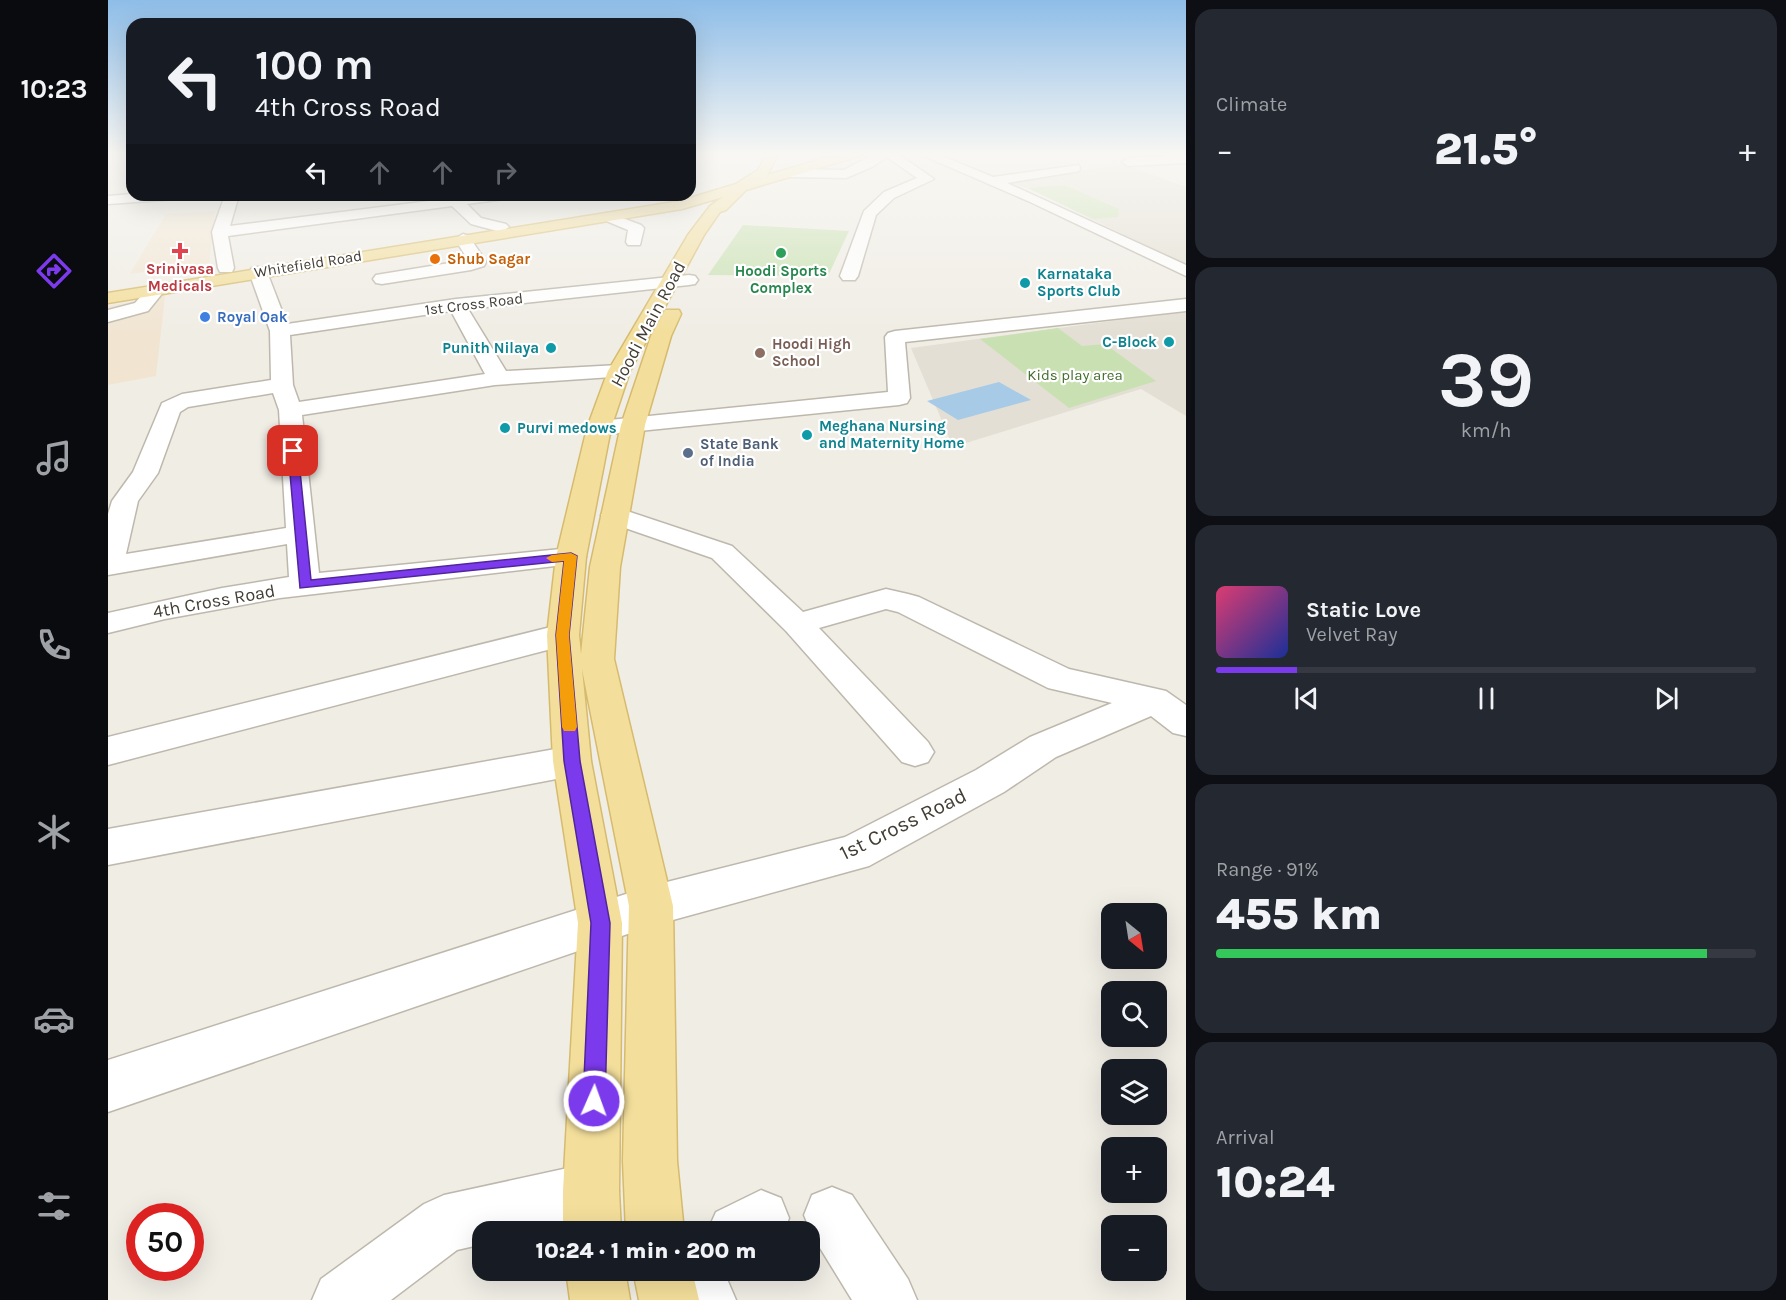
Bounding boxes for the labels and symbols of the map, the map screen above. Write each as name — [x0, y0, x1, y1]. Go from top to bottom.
marker: Srinivasa Medicals — [173, 244, 187, 258]
marker: Hoodi Sports Complex — [774, 246, 788, 260]
street label: Whitefield Road — [253, 247, 363, 281]
place label: Shub Sagar — [447, 250, 530, 268]
marker: Shub Sagar — [428, 252, 442, 266]
street label: Hoodi Main Road — [606, 257, 690, 391]
place label: Srinivasa Medicals — [146, 260, 214, 295]
place label: Hoodi Sports Complex — [735, 262, 827, 297]
place label: Karnataka Sports Club — [1037, 265, 1120, 300]
marker: Karnataka Sports Club — [1018, 276, 1032, 290]
street label: 1st Cross Road — [424, 289, 524, 319]
place label: Royal Oak — [217, 308, 288, 326]
marker: Royal Oak — [198, 310, 212, 324]
place label: C-Block — [1102, 333, 1157, 351]
place label: Hoodi High School — [772, 335, 851, 370]
marker: C-Block — [1162, 335, 1176, 349]
place label: Punith Nilaya — [442, 339, 539, 357]
marker: Punith Nilaya — [544, 341, 558, 355]
marker: Hoodi High School — [753, 346, 767, 360]
park label: Kids play area — [1027, 366, 1123, 384]
place label: Meghana Nursing and Maternity Home — [819, 417, 965, 452]
place label: Purvi medows — [517, 419, 617, 437]
marker: Purvi medows — [498, 421, 512, 435]
pin — [267, 425, 318, 476]
marker: Meghana Nursing and Maternity Home — [800, 428, 814, 442]
place label: State Bank of India — [700, 435, 779, 470]
marker: State Bank of India — [681, 446, 695, 460]
street label: 4th Cross Road — [151, 579, 277, 623]
street label: 1st Cross Road — [836, 783, 970, 865]
north arrow — [1101, 903, 1167, 969]
position arrow — [562, 1069, 626, 1133]
speed limit sign: 50 — [126, 1203, 204, 1281]

